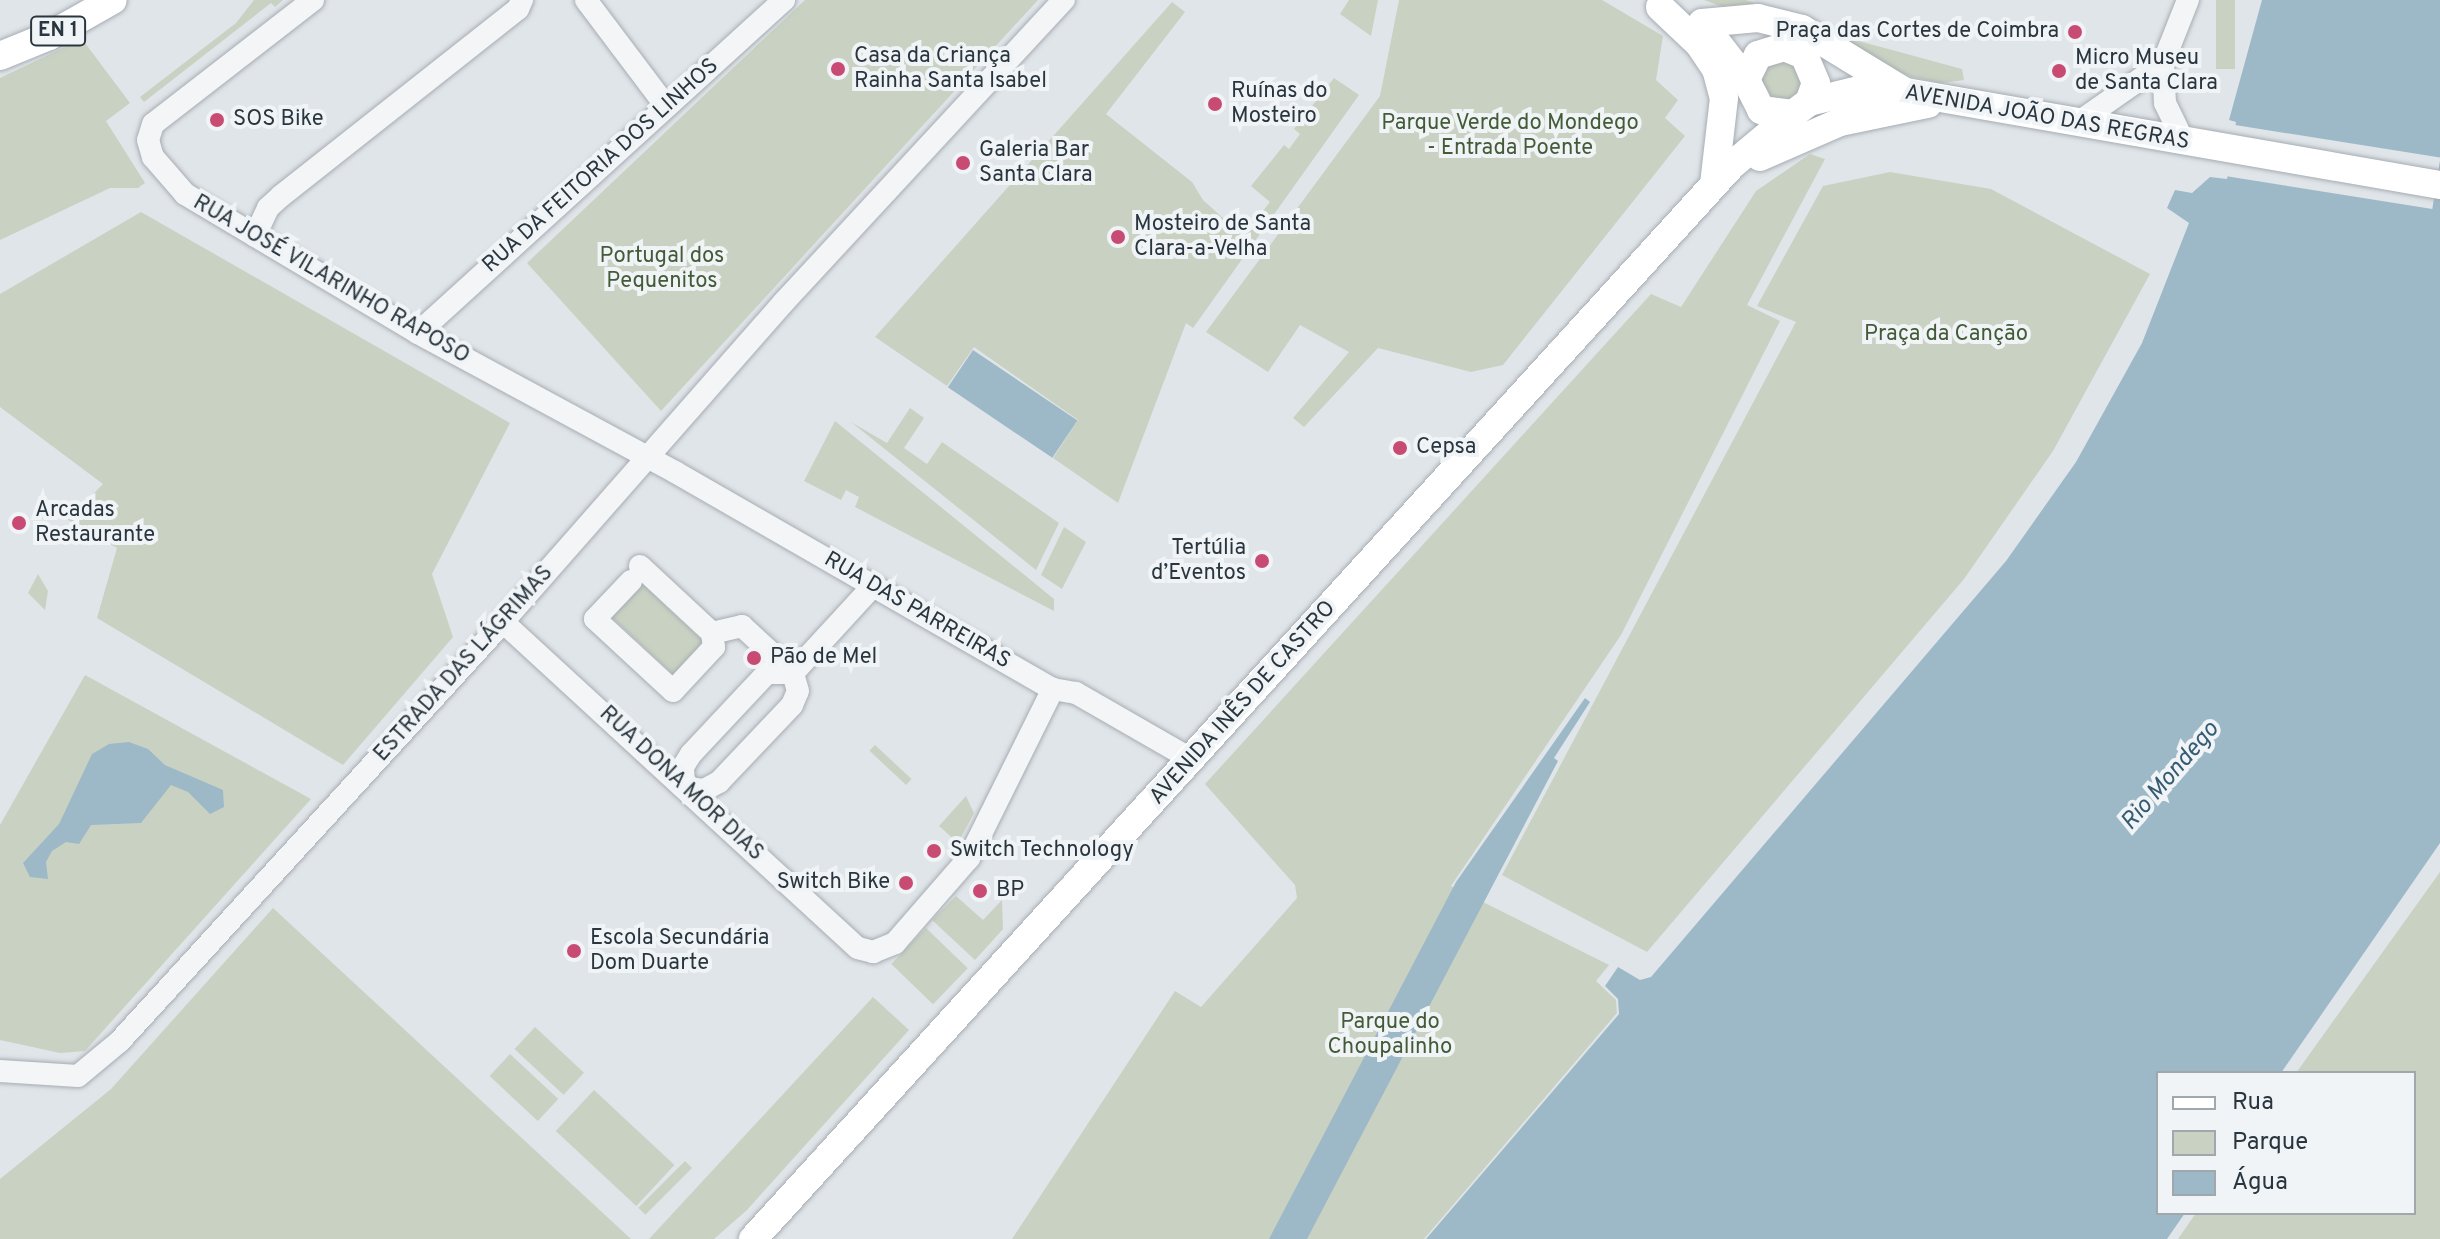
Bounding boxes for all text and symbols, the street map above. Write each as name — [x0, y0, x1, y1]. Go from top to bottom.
road number: EN 1 — [30, 15, 86, 47]
place label: Praça das Cortes de Coimbra — [1775, 19, 2059, 45]
marker: Praça das Cortes de Coimbra — [2066, 23, 2084, 41]
place label: Casa da Criança Rainha Santa Isabel — [854, 43, 1047, 94]
place label: Micro Museu de Santa Clara — [2075, 45, 2218, 96]
street label: RUA DA FEITORIA DOS LINHOS — [477, 52, 725, 280]
marker: Casa da Criança Rainha Santa Isabel — [829, 60, 847, 78]
marker: Micro Museu de Santa Clara — [2050, 62, 2068, 80]
place label: Ruínas do Mosteiro — [1231, 78, 1327, 130]
street label: AVENIDA JOÃO DAS REGRAS — [1902, 80, 2192, 156]
marker: Ruínas do Mosteiro — [1206, 95, 1224, 113]
place label: SOS Bike — [233, 107, 323, 133]
park label: Parque Verde do Mondego - Entrada Poente — [1381, 110, 1639, 162]
marker: SOS Bike — [208, 111, 226, 129]
place label: Galeria Bar Santa Clara — [979, 137, 1092, 188]
marker: Galeria Bar Santa Clara — [954, 154, 972, 172]
street label: RUA JOSÉ VILARINHO RAPOSO — [187, 189, 475, 371]
place label: Mosteiro de Santa Clara-a-Velha — [1134, 211, 1311, 262]
marker: Mosteiro de Santa Clara-a-Velha — [1109, 228, 1127, 246]
park label: Portugal dos Pequenitos — [600, 243, 724, 294]
park label: Praça da Canção — [1864, 322, 2028, 348]
place label: Cepsa — [1416, 435, 1476, 461]
marker: Cepsa — [1391, 439, 1409, 457]
place label: Arcadas Restaurante — [35, 497, 155, 548]
marker: Arcadas Restaurante — [10, 514, 28, 532]
place label: Tertúlia d’Eventos — [1151, 535, 1246, 586]
street label: RUA DAS PARREIRAS — [819, 547, 1015, 675]
marker: Tertúlia d’Eventos — [1253, 552, 1271, 570]
street label: ESTRADA DAS LÁGRIMAS — [369, 560, 559, 768]
street label: AVENIDA INÊS DE CASTRO — [1144, 595, 1342, 811]
place label: Pão de Mel — [770, 645, 877, 671]
marker: Pão de Mel — [745, 649, 763, 667]
street label: RUA DONA MOR DIAS — [593, 700, 769, 868]
water label: Rio Mondego — [2116, 717, 2226, 837]
place label: Switch Technology — [950, 838, 1135, 864]
marker: Switch Technology — [925, 842, 943, 860]
place label: Switch Bike — [777, 870, 890, 896]
marker: Switch Bike — [897, 874, 915, 892]
place label: BP — [996, 878, 1024, 904]
marker: BP — [971, 882, 989, 900]
place label: Escola Secundária Dom Duarte — [590, 925, 769, 976]
marker: Escola Secundária Dom Duarte — [565, 942, 583, 960]
park label: Parque do Choupalinho — [1328, 1009, 1452, 1060]
legend — [2156, 1071, 2416, 1215]
text: Rua — [2232, 1088, 2274, 1118]
text: Parque — [2232, 1128, 2308, 1158]
text: Água — [2232, 1168, 2288, 1198]

